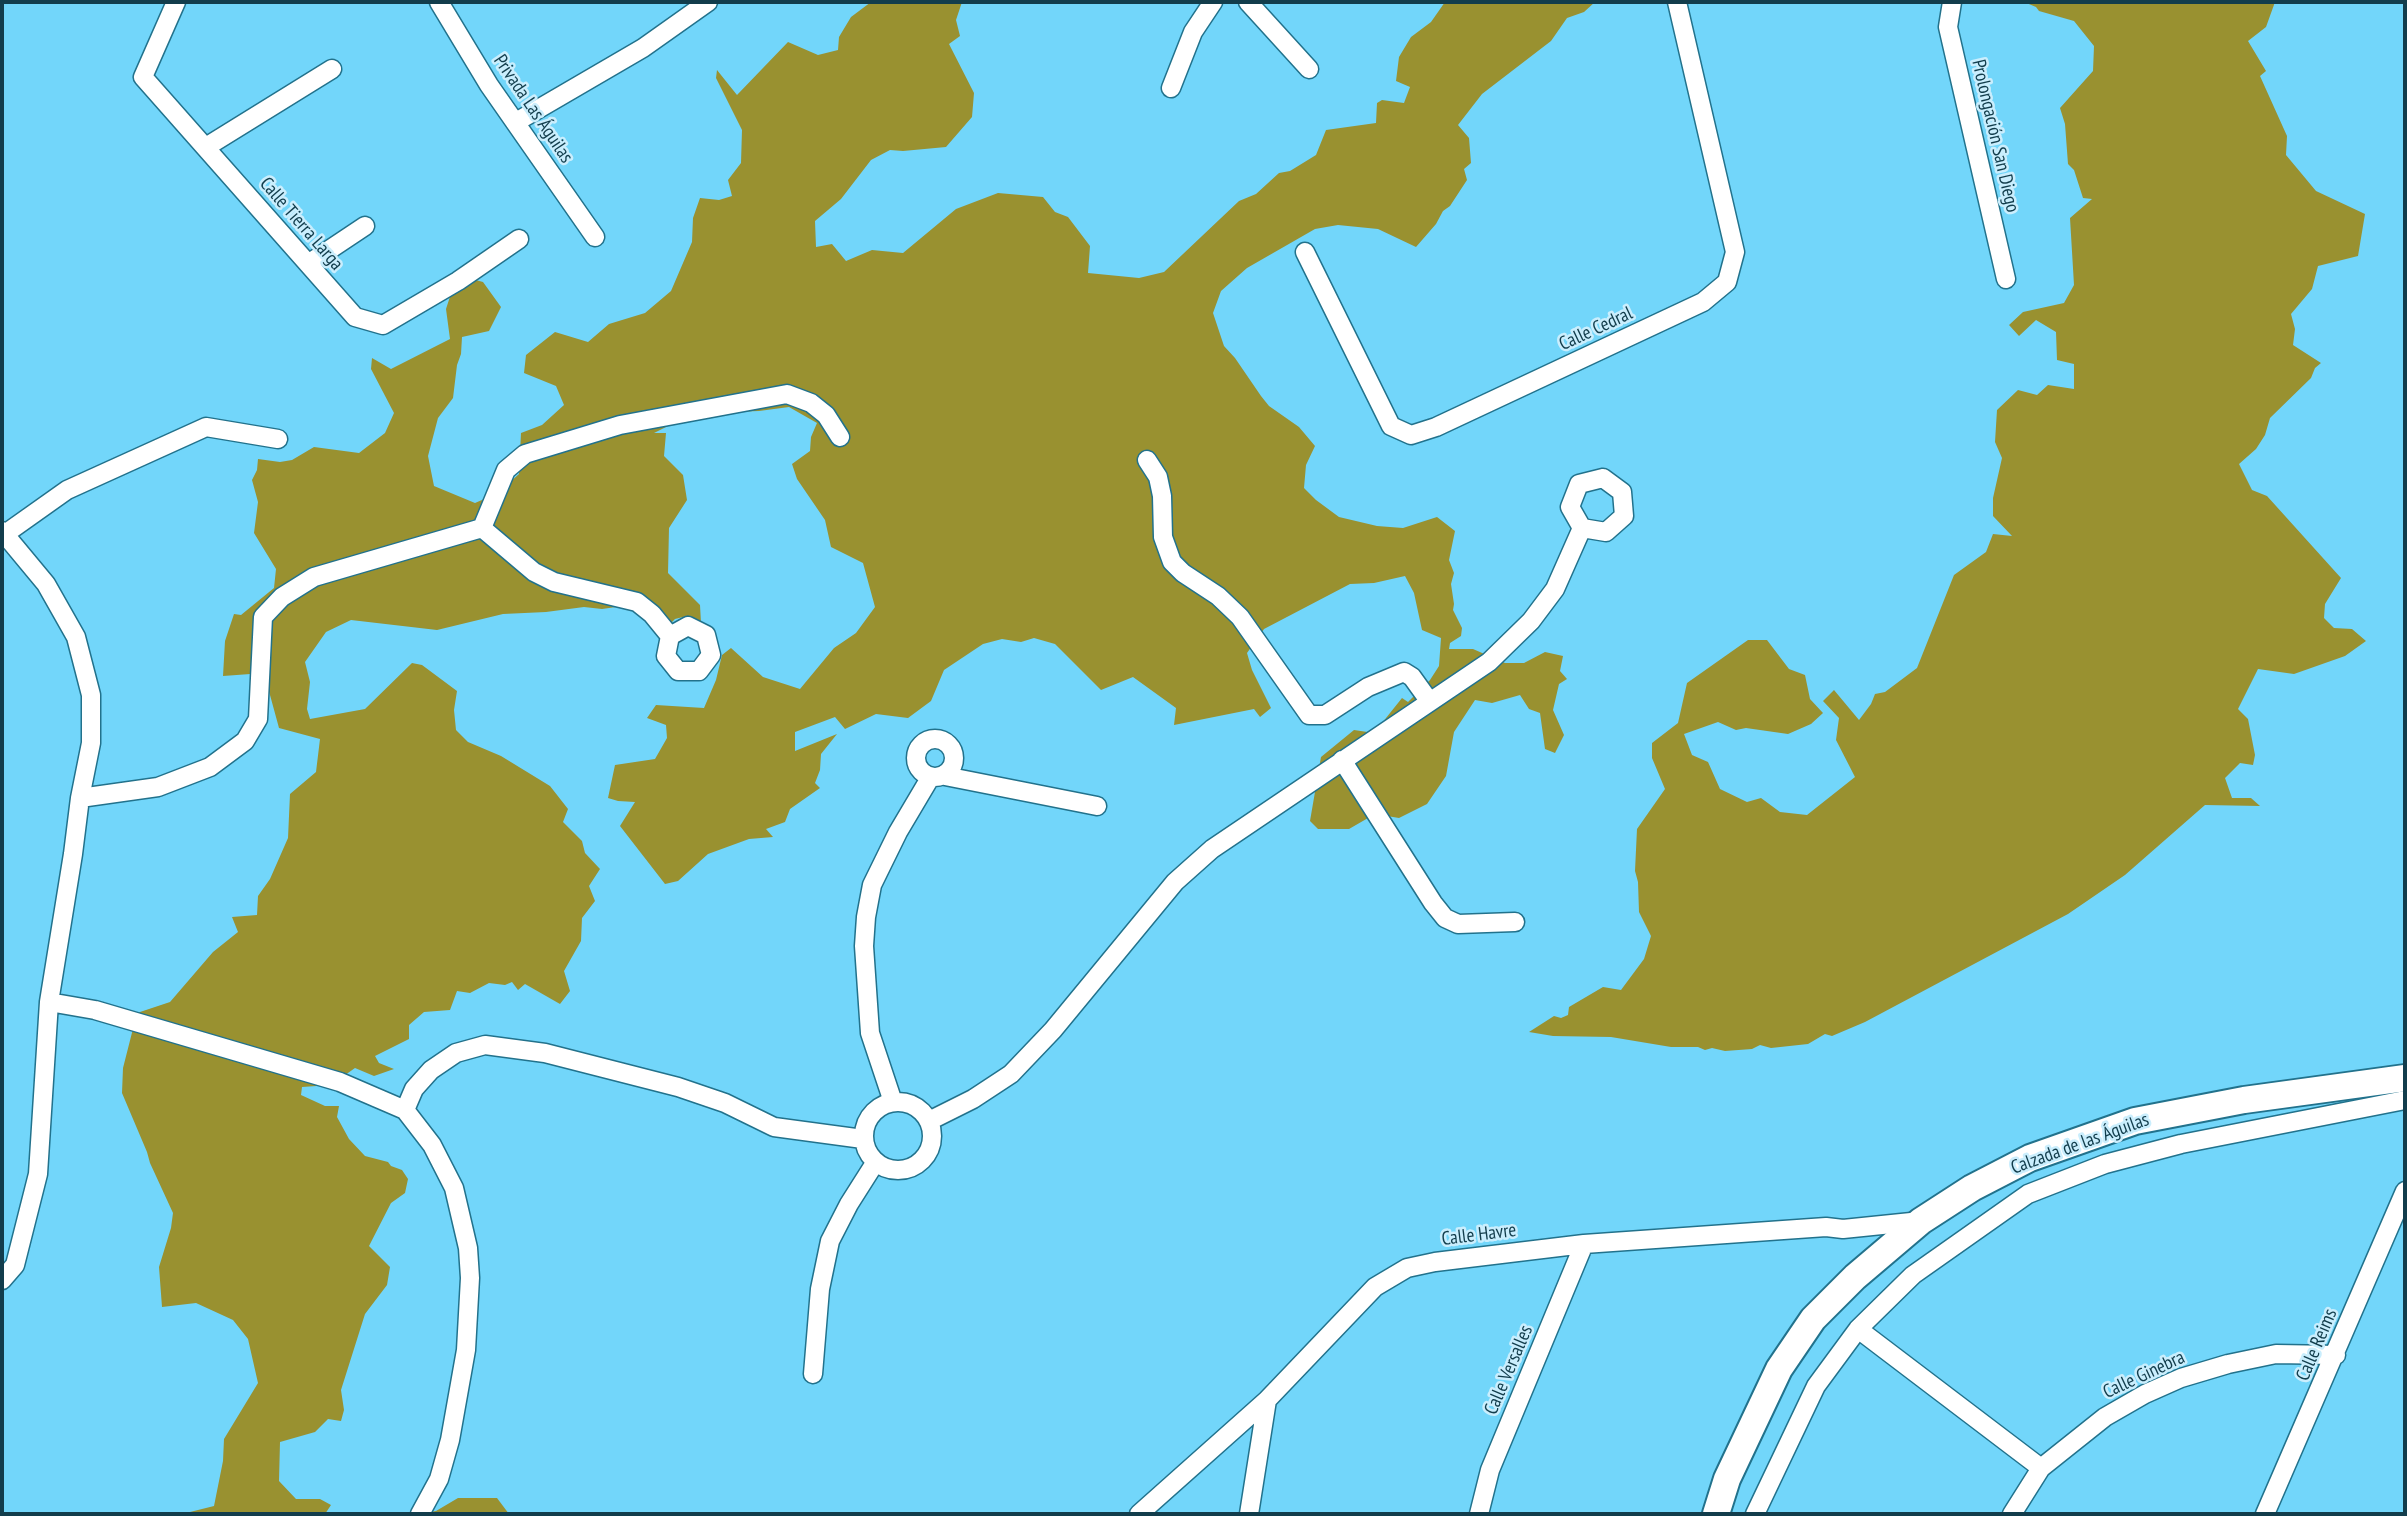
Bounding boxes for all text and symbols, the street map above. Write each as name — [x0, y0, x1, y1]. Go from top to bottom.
street label: Privada Las Águilas — [488, 51, 578, 167]
street label: Prolongación San Diego — [1966, 57, 2024, 215]
street label: Calle Tierra Larga — [255, 173, 347, 275]
street label: Calle Cedral — [1556, 302, 1636, 356]
street label: Calzada de las Águilas — [2008, 1108, 2152, 1180]
street label: Calle Havre — [1440, 1219, 1518, 1251]
street label: Calle Reims — [2292, 1306, 2342, 1384]
street label: Calle Versalles — [1480, 1322, 1538, 1418]
street label: Calle Ginebra — [2100, 1346, 2188, 1404]

